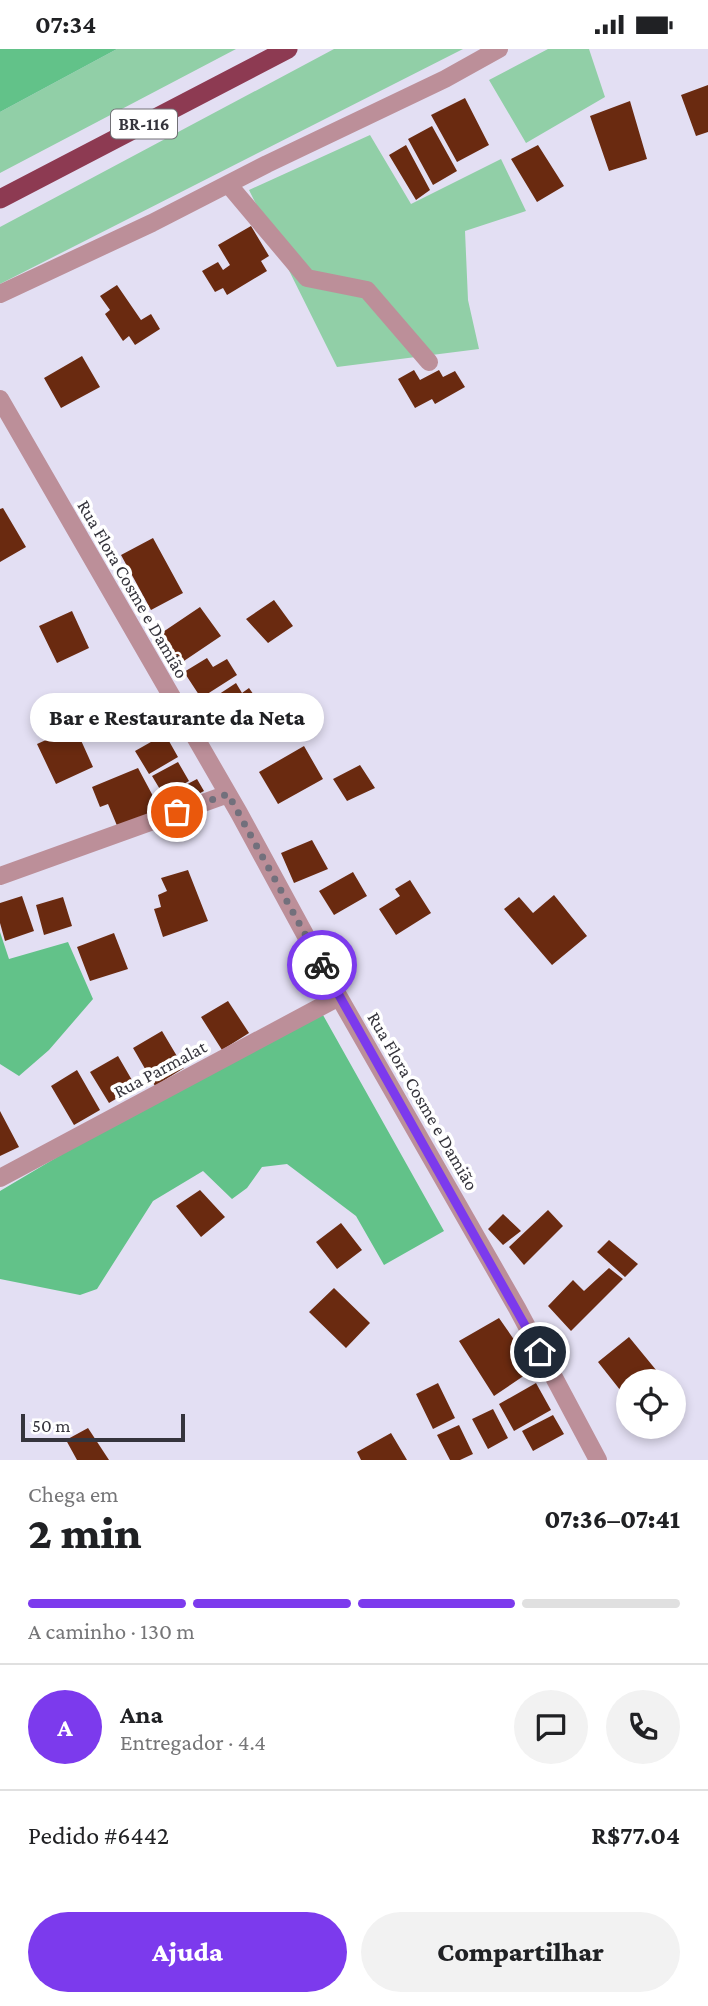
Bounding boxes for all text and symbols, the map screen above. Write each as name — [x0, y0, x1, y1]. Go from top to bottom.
text: 07:34 — [35, 10, 96, 39]
road number: BR-116 — [111, 109, 177, 139]
street label: Rua Flora Cosme e Damião — [73, 496, 193, 682]
callout: Bar e Restaurante da Neta — [30, 693, 324, 742]
text: Bar e Restaurante da Neta — [49, 704, 305, 730]
pin — [147, 782, 207, 842]
icon: bag — [158, 793, 196, 831]
courier — [287, 930, 357, 1000]
icon: bike — [303, 946, 341, 984]
street label: Rua Flora Cosme e Damião — [363, 1008, 483, 1194]
street label: Rua Parmalat — [110, 1036, 210, 1102]
pin — [510, 1322, 570, 1382]
icon: home — [521, 1333, 559, 1371]
map controls — [616, 1369, 686, 1439]
button: locate — [616, 1369, 686, 1439]
scale bar — [21, 1411, 186, 1443]
text: 50 m — [32, 1415, 71, 1436]
text: Chega em — [28, 1481, 119, 1507]
text: 07:36–07:41 — [544, 1505, 680, 1534]
text: 2 min — [28, 1507, 142, 1558]
text: A caminho · 130 m — [28, 1618, 195, 1644]
button: chat — [514, 1690, 588, 1764]
button: phone — [606, 1690, 680, 1764]
text: Ana — [120, 1700, 163, 1729]
text: A — [57, 1713, 73, 1742]
text: Entregador · 4.4 — [120, 1729, 266, 1755]
text: Pedido #6442 — [28, 1821, 169, 1850]
text: R$77.04 — [591, 1821, 680, 1850]
button: Ajuda — [28, 1912, 347, 1992]
button: Compartilhar — [361, 1912, 680, 1992]

